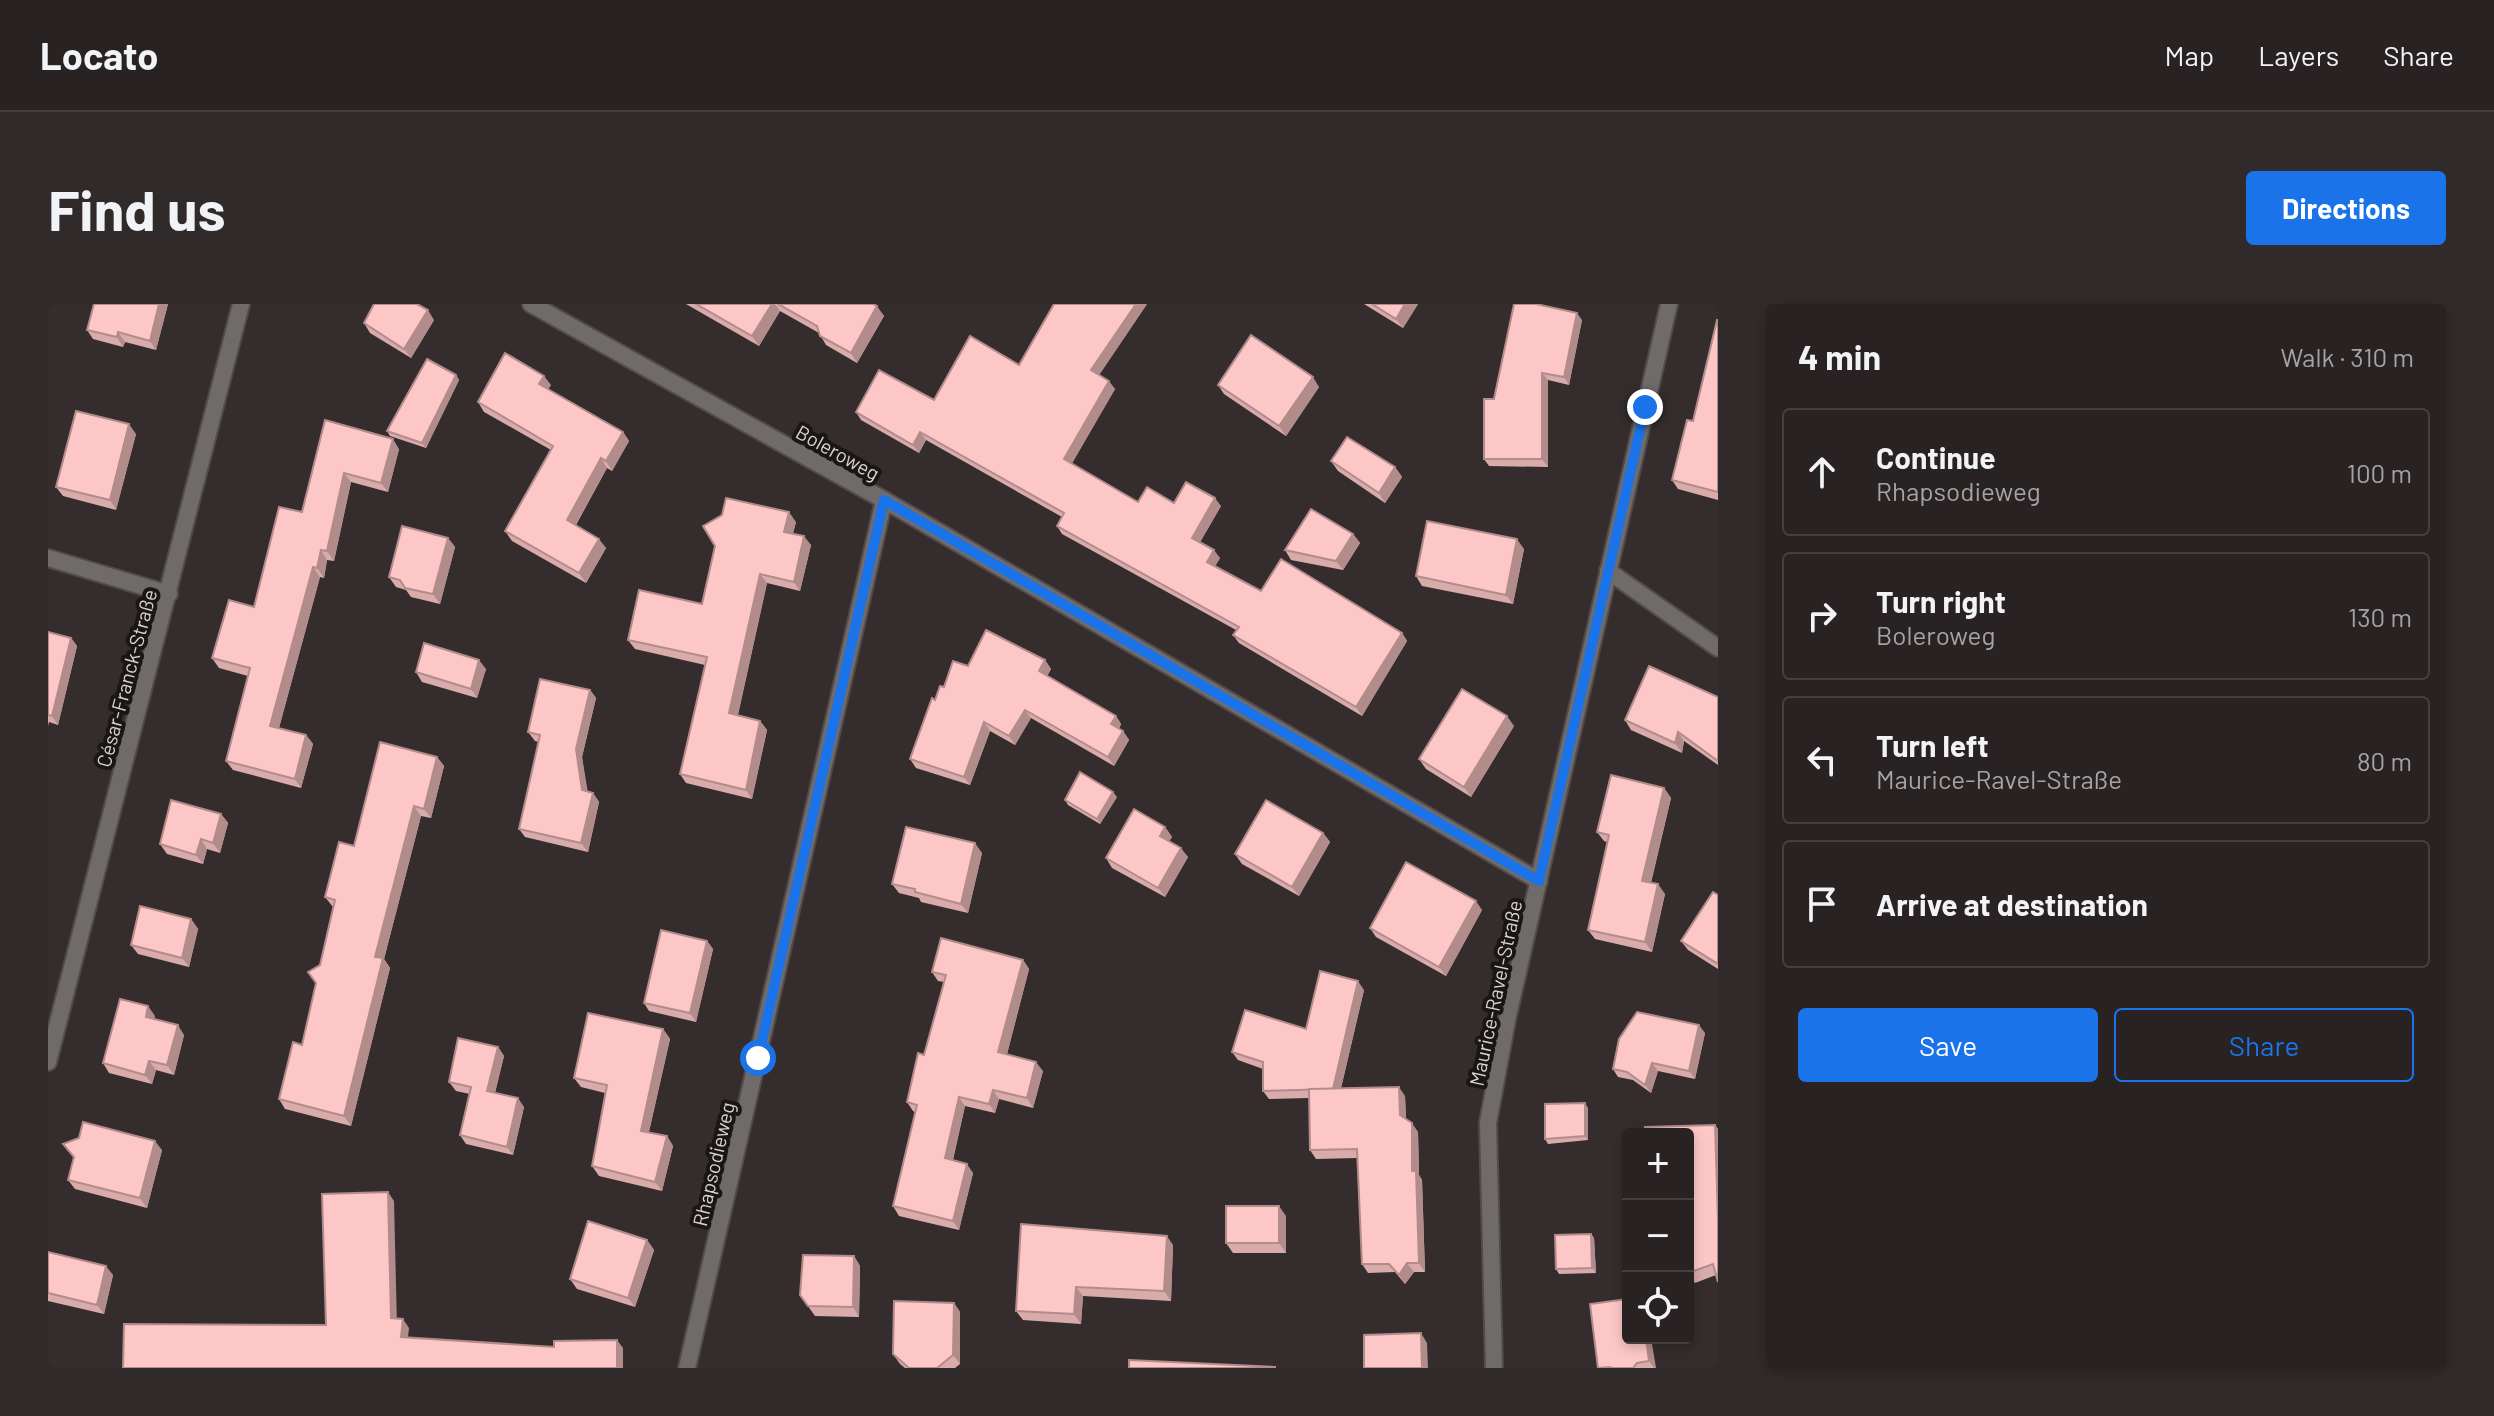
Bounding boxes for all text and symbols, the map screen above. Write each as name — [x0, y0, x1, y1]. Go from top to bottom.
text: Locato — [40, 32, 158, 78]
text: Map — [2164, 38, 2214, 72]
text: Layers — [2258, 38, 2339, 72]
text: Share — [2383, 38, 2454, 72]
button: Directions — [2246, 171, 2446, 245]
text: Find us — [48, 175, 226, 242]
text: 4 min — [1798, 336, 1881, 377]
text: Walk · 310 m — [2281, 341, 2414, 372]
route end — [1627, 389, 1663, 425]
street label: Boleroweg — [792, 419, 884, 485]
text: Continue — [1876, 439, 1996, 475]
icon: ahead — [1800, 450, 1844, 494]
text: 100 m — [2347, 457, 2412, 488]
text: Rhapsodieweg — [1876, 475, 2041, 506]
text: Turn right — [1876, 583, 2006, 619]
street label: César-Franck-Straße — [91, 587, 161, 769]
icon: right — [1800, 594, 1844, 638]
text: 130 m — [2348, 601, 2412, 632]
text: Boleroweg — [1876, 619, 1995, 650]
text: Turn left — [1876, 727, 1989, 763]
icon: left — [1800, 738, 1844, 782]
text: 80 m — [2357, 745, 2412, 776]
text: Maurice-Ravel-Straße — [1876, 763, 2122, 794]
icon: arrive — [1800, 882, 1844, 926]
text: Arrive at destination — [1876, 886, 2148, 922]
street label: Maurice-Ravel-Straße — [1464, 898, 1526, 1088]
button: Save — [1798, 1008, 2098, 1082]
button: Share — [2114, 1008, 2414, 1082]
route start — [740, 1040, 776, 1076]
street label: Rhapsodieweg — [687, 1100, 739, 1228]
map controls — [1622, 1128, 1694, 1344]
button: + — [1622, 1128, 1694, 1200]
button: − — [1622, 1200, 1694, 1272]
button: locate — [1622, 1272, 1694, 1344]

